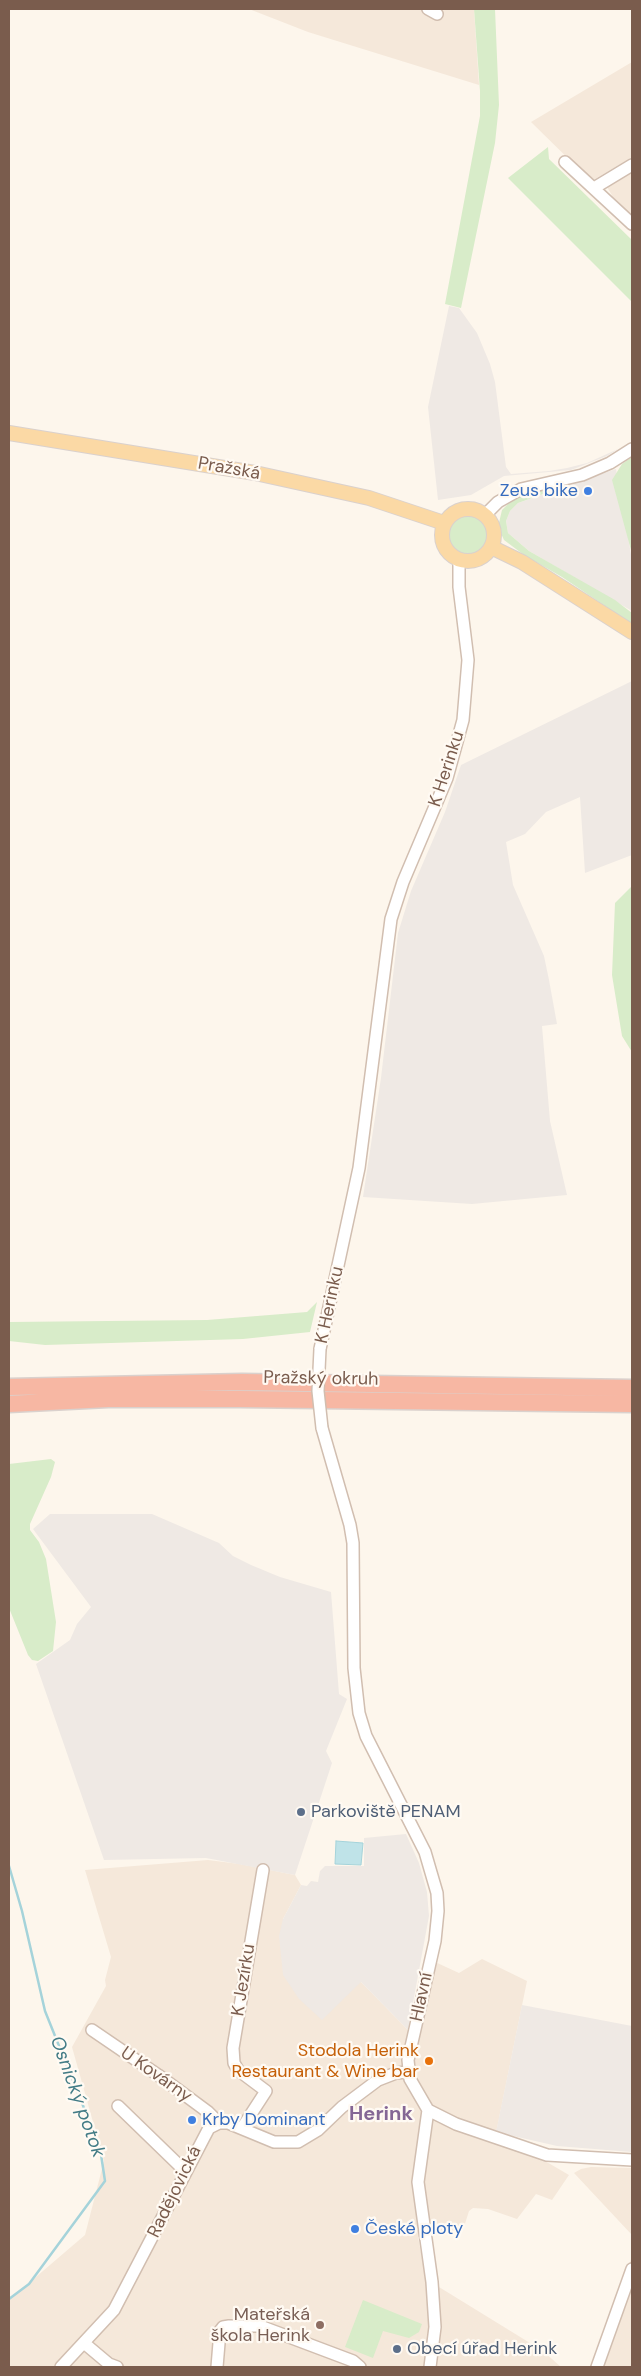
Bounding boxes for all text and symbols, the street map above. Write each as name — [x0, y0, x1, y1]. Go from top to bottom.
street label: Pražská — [196, 453, 262, 485]
place label: Zeus bike — [500, 480, 578, 502]
marker: Zeus bike — [582, 485, 594, 497]
street label: K Herinku — [425, 728, 469, 810]
street label: K Herinku — [311, 1264, 349, 1346]
street label: Pražský okruh — [263, 1367, 379, 1391]
place label: Parkoviště PENAM — [311, 1801, 461, 1823]
marker: Parkoviště PENAM — [295, 1806, 307, 1818]
street label: K Jezírku — [228, 1942, 260, 2018]
street label: Hlavní — [406, 1971, 438, 2023]
water label: Osnický potok — [44, 2033, 110, 2161]
place label: Stodola Herink Restaurant & Wine bar — [231, 2040, 419, 2082]
street label: U Kovárny — [116, 2043, 196, 2107]
marker: Stodola Herink Restaurant & Wine bar — [423, 2055, 435, 2067]
district label: Herink — [349, 2103, 413, 2127]
place label: Krby Dominant — [202, 2109, 325, 2131]
marker: Krby Dominant — [186, 2114, 198, 2126]
street label: Radějovická — [144, 2143, 206, 2241]
place label: České ploty — [365, 2218, 463, 2240]
marker: České ploty — [349, 2223, 361, 2235]
place label: Mateřská škola Herink — [210, 2304, 310, 2346]
marker: Mateřská škola Herink — [314, 2319, 326, 2331]
place label: Obecí úřad Herink — [407, 2338, 557, 2360]
marker: Obecí úřad Herink — [391, 2343, 403, 2355]

